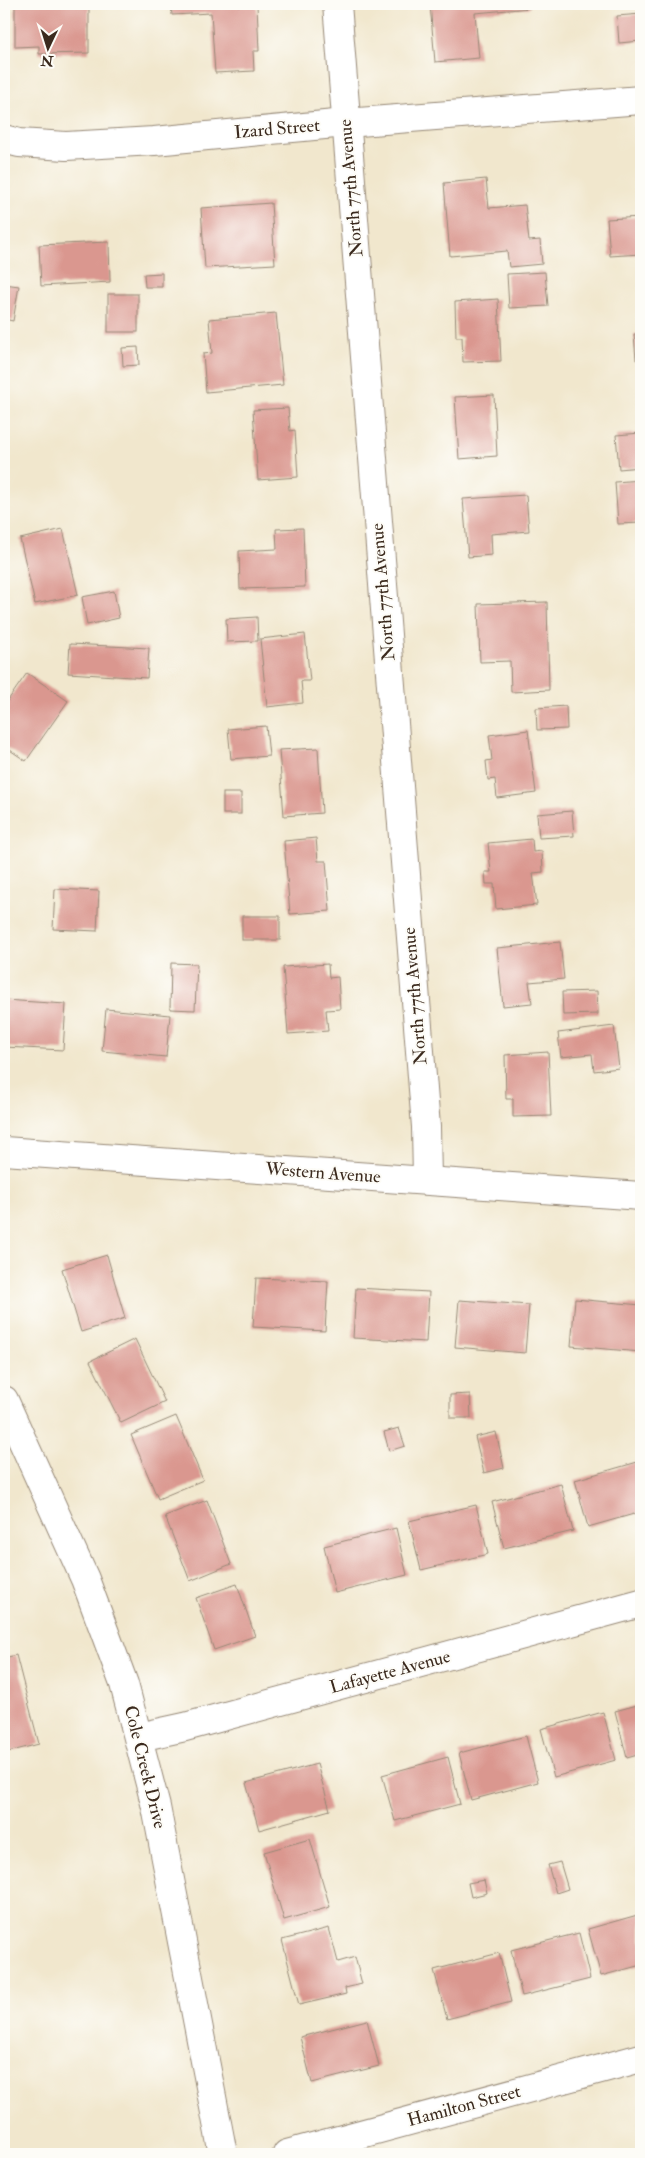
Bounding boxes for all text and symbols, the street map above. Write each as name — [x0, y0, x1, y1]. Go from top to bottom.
north arrow — [22, 22, 72, 72]
text: N — [40, 52, 55, 69]
street label: Izard Street — [233, 114, 321, 144]
street label: North 77th Avenue — [333, 118, 368, 258]
street label: North 77th Avenue — [365, 522, 400, 662]
street label: North 77th Avenue — [397, 926, 432, 1066]
street label: Western Avenue — [264, 1157, 382, 1189]
street label: Lafayette Avenue — [327, 1645, 453, 1699]
street label: Cole Creek Drive — [119, 1703, 172, 1831]
street label: Hamilton Street — [405, 2080, 523, 2132]

